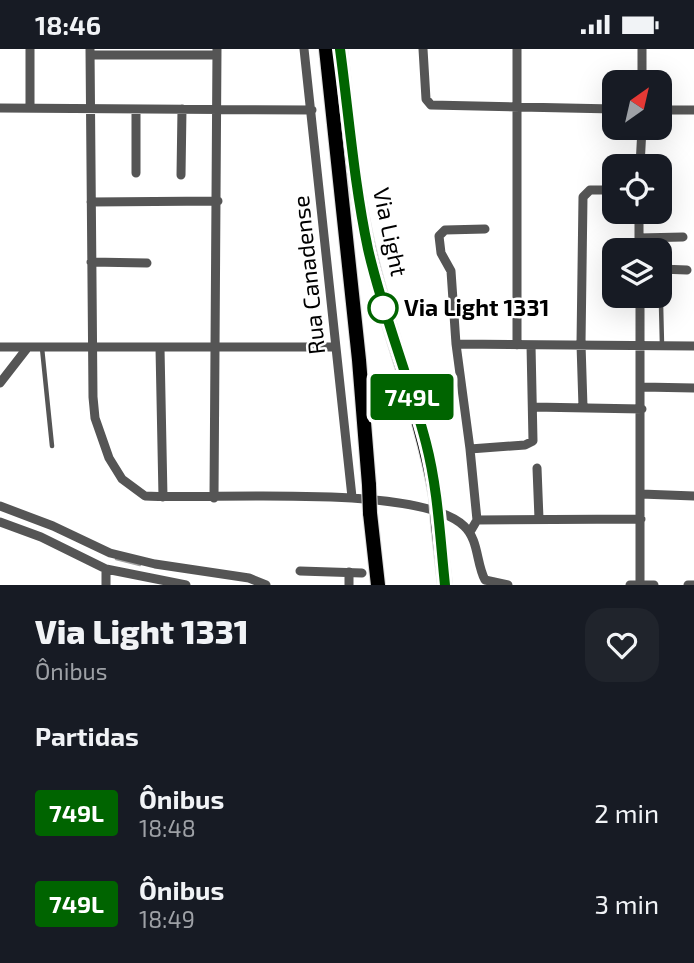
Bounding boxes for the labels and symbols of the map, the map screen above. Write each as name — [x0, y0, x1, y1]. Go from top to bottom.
north arrow — [602, 70, 672, 140]
street label: Via Light — [368, 185, 414, 279]
street label: Rua Canadense — [286, 194, 330, 356]
marker: Via Light 1331 — [368, 293, 398, 323]
place label: Via Light 1331 — [404, 293, 549, 321]
line badge: 749L — [363, 374, 461, 420]

